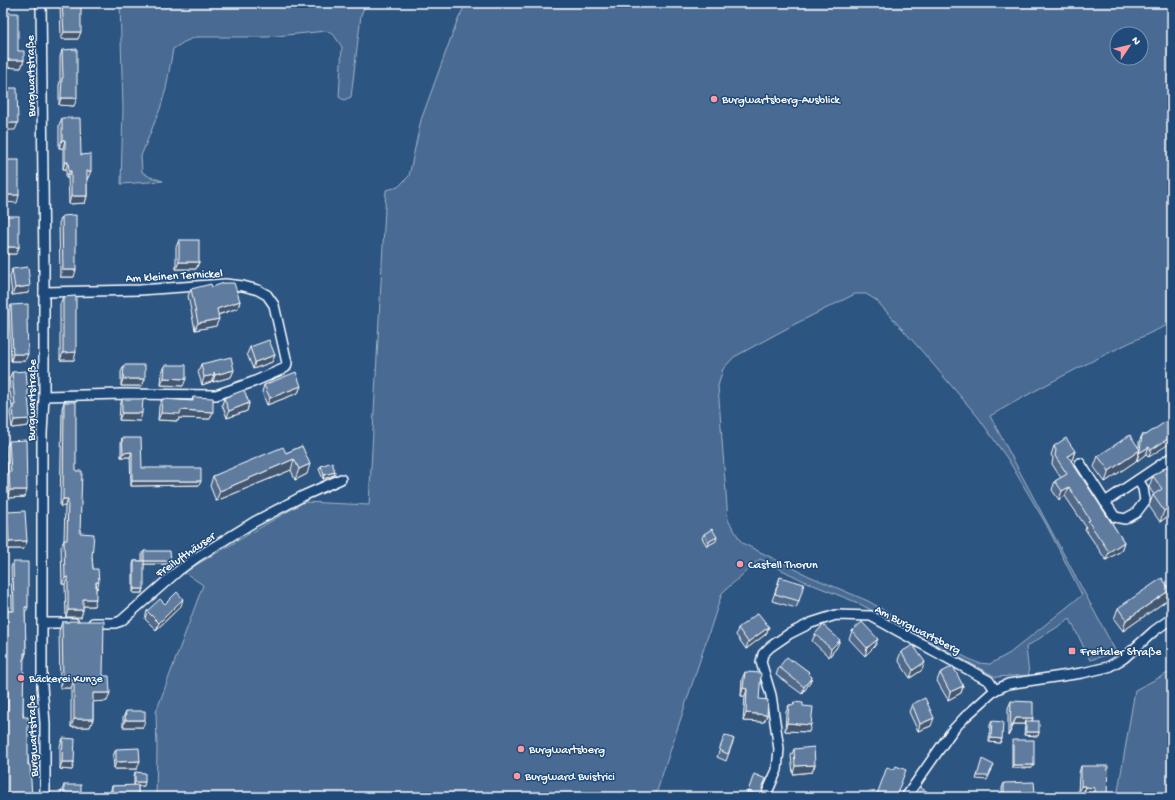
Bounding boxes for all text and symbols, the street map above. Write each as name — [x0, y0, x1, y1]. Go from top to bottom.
north arrow — [1109, 26, 1149, 66]
street label: Burgwartstraße — [24, 34, 40, 118]
text: N — [1129, 35, 1143, 48]
marker: Burgwartsberg-Ausblick — [709, 94, 719, 104]
place label: Burgwartsberg-Ausblick — [721, 94, 842, 108]
street label: Am kleinen Ternickel — [125, 267, 223, 287]
street label: Burgwartstraße — [25, 358, 41, 442]
street label: Freilufthäuser — [153, 529, 220, 582]
marker: Castell Thorun — [735, 559, 745, 569]
place label: Castell Thorun — [748, 559, 818, 573]
street label: Am Burgwartsberg — [872, 603, 962, 659]
marker: Freitaler Straße — [1067, 646, 1077, 656]
place label: Freitaler Straße — [1079, 646, 1162, 660]
marker: Bäckerei Kunze — [16, 673, 26, 683]
place label: Bäckerei Kunze — [28, 673, 104, 687]
street label: Burgwartstraße — [26, 694, 42, 778]
marker: Burgwartsberg — [516, 744, 526, 754]
place label: Burgwartsberg — [528, 744, 605, 758]
marker: Burgward Bvistrici — [512, 771, 522, 781]
place label: Burgward Bvistrici — [524, 771, 615, 785]

